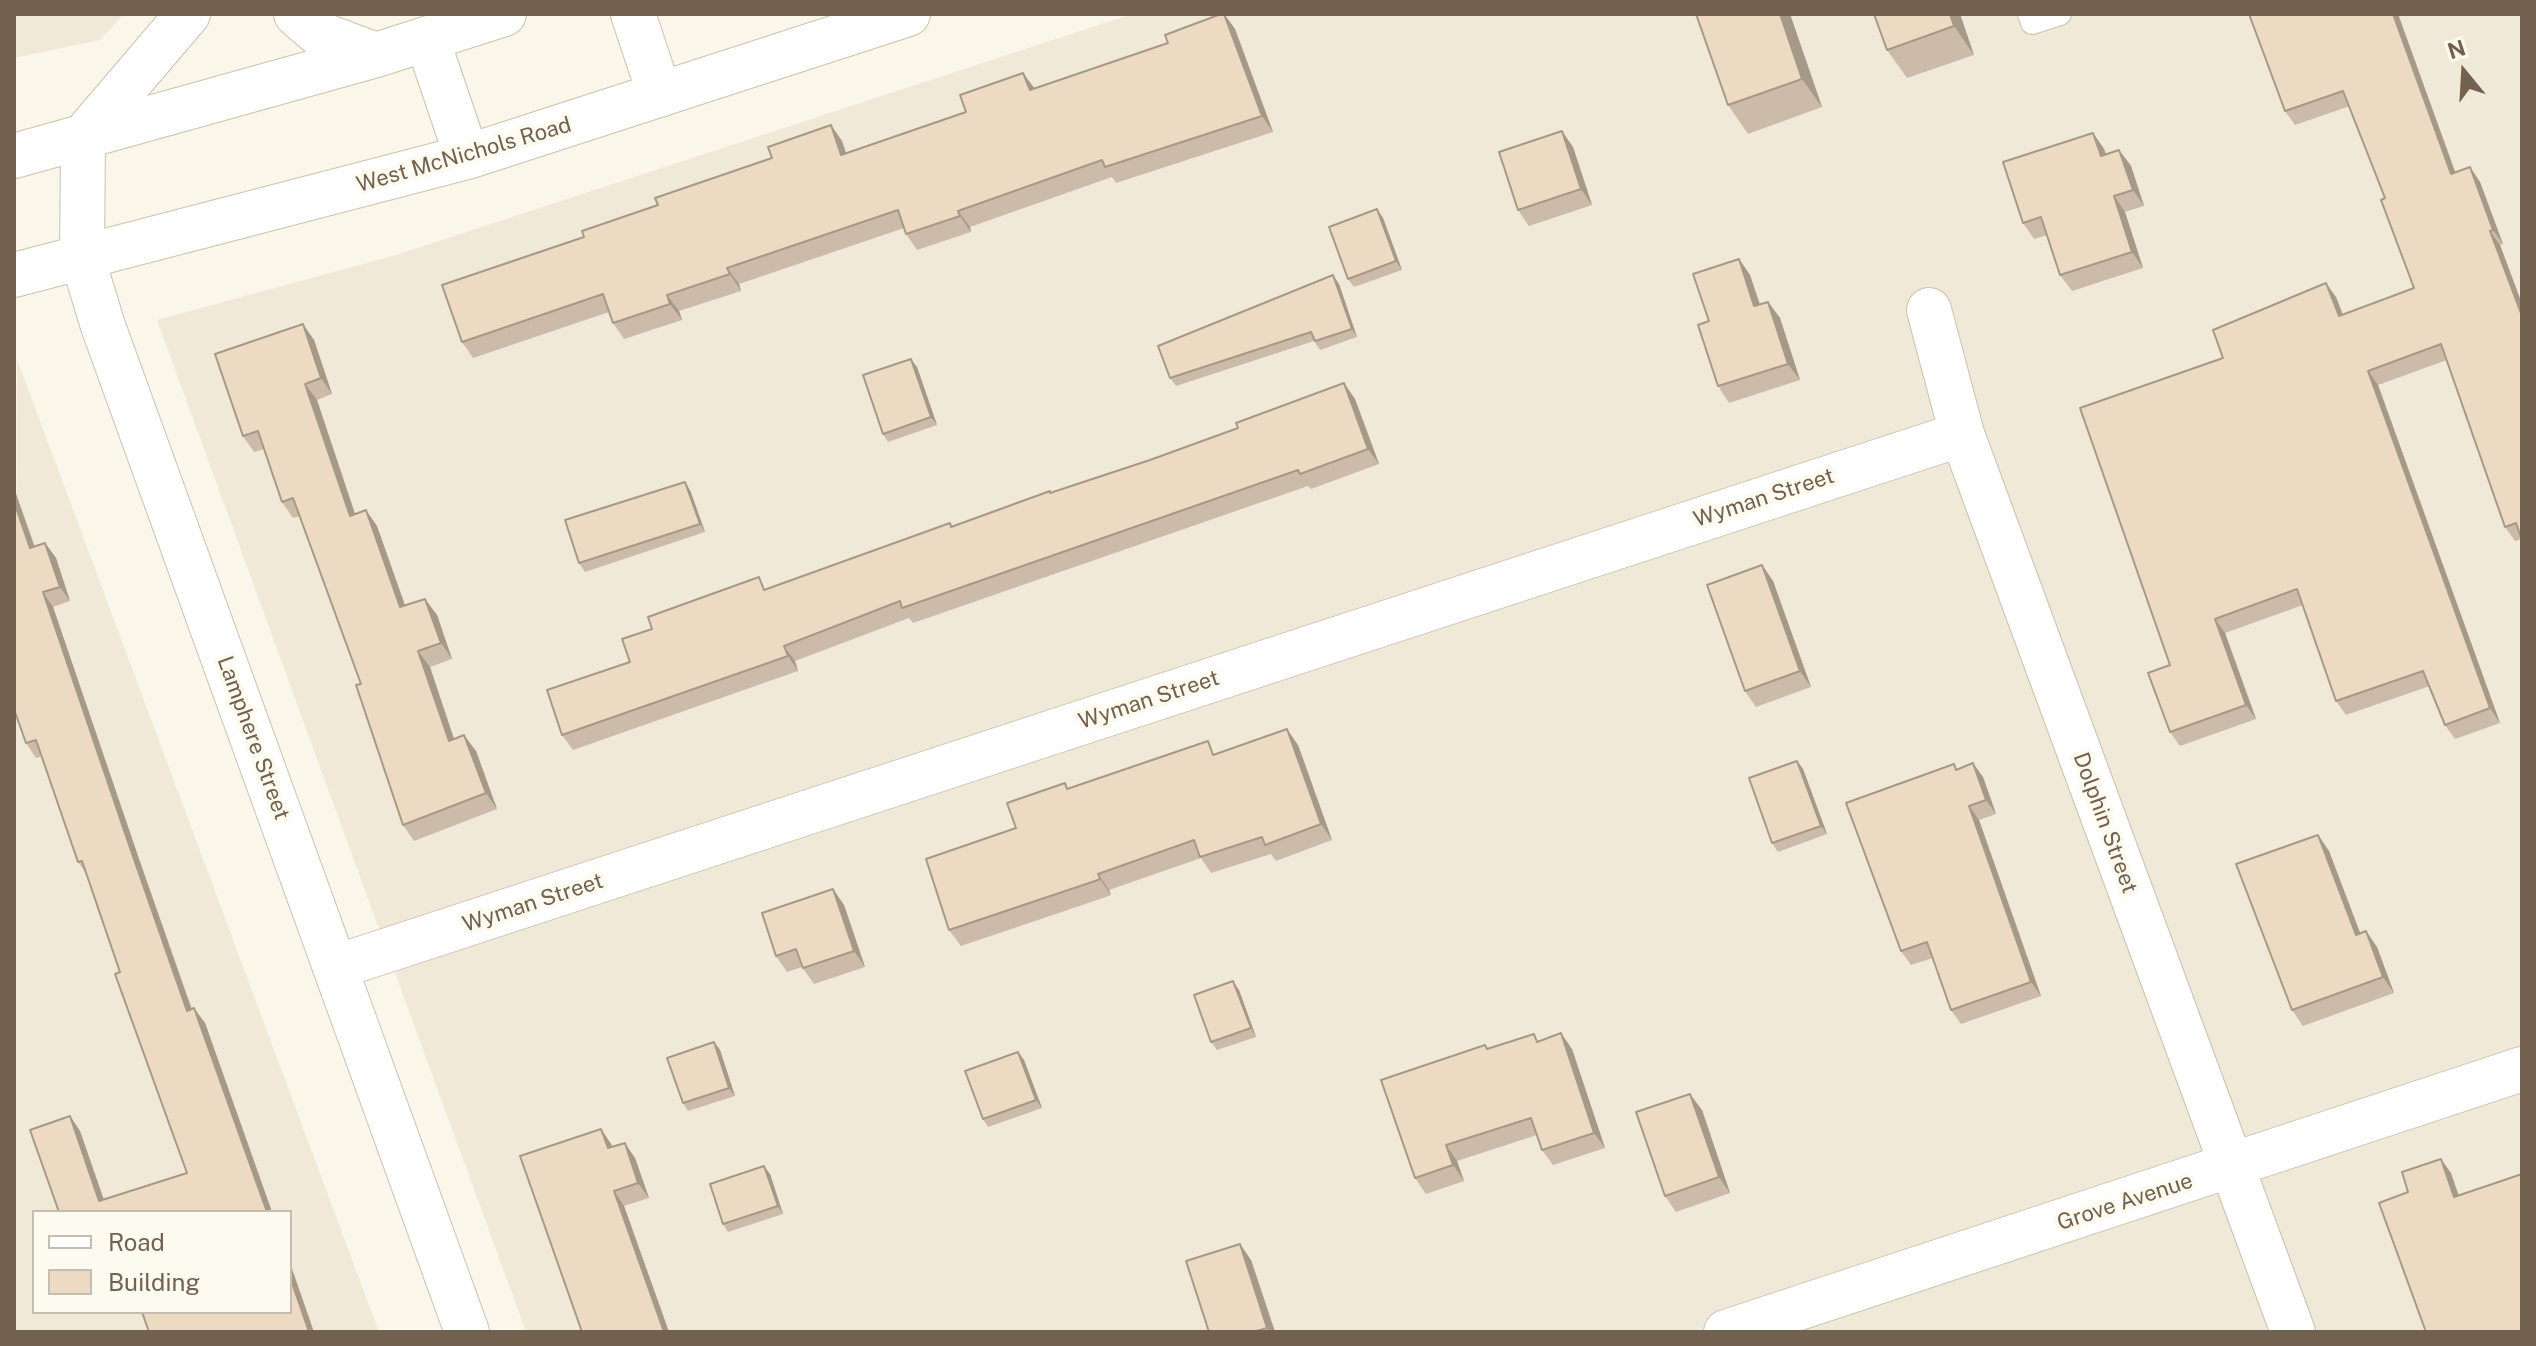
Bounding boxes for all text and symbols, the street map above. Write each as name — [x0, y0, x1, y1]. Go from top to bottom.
north arrow — [2424, 32, 2504, 112]
text: N — [2444, 34, 2469, 64]
street label: West McNichols Road — [354, 112, 574, 198]
street label: Wyman Street — [1690, 463, 1838, 533]
street label: Lamphere Street — [211, 653, 295, 823]
street label: Wyman Street — [1075, 665, 1223, 735]
street label: Dolphin Street — [2067, 749, 2143, 897]
street label: Wyman Street — [459, 868, 607, 938]
street label: Grove Avenue — [2054, 1168, 2196, 1236]
legend — [32, 1210, 292, 1314]
text: Road — [108, 1228, 165, 1256]
text: Building — [108, 1268, 200, 1296]

